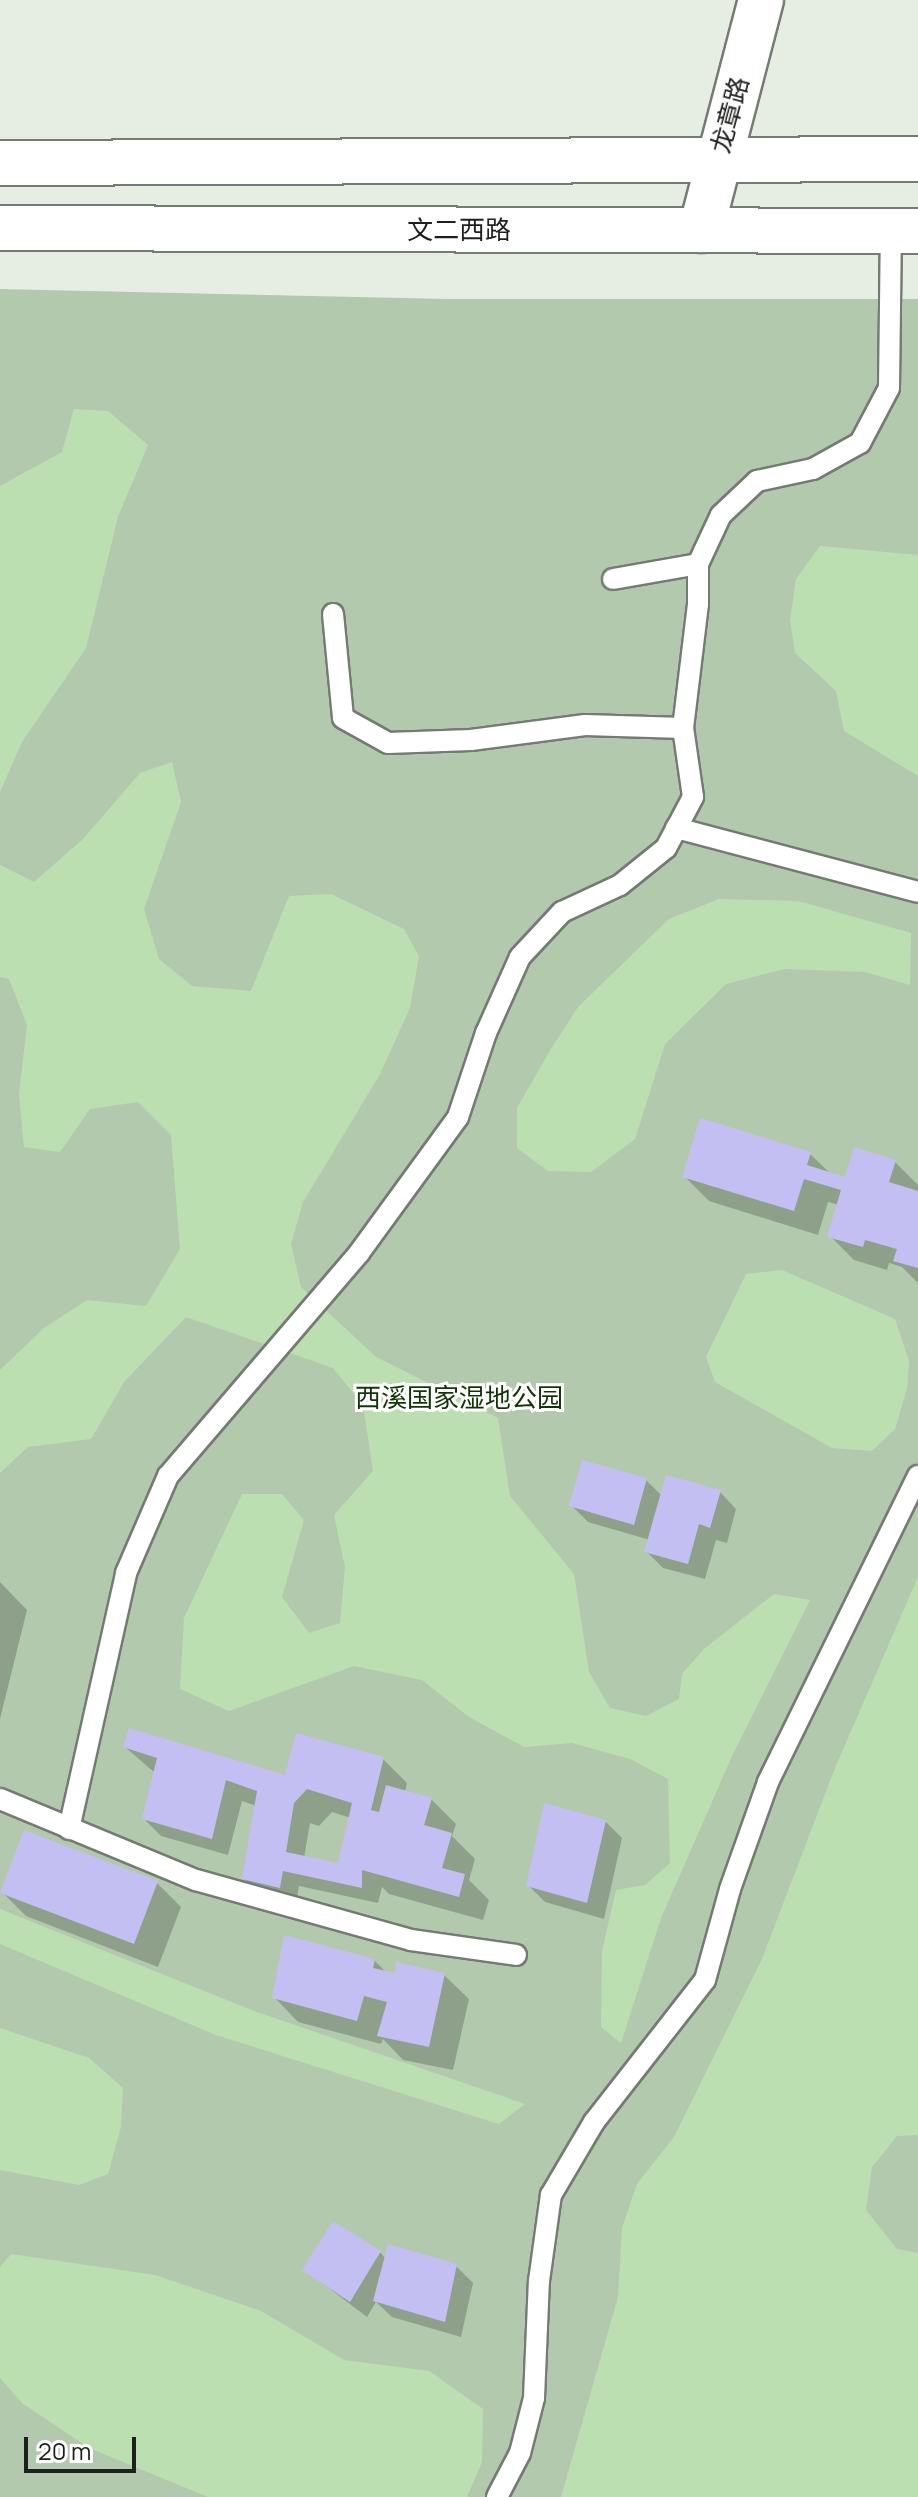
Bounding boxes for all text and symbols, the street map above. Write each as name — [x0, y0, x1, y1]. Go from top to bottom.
street label: 龙章路 — [705, 73, 755, 157]
street label: 文二西路 — [407, 214, 511, 246]
park label: 西溪国家湿地公园 — [355, 1382, 563, 1414]
scale bar — [28, 2421, 140, 2471]
text: 20 m — [38, 2434, 91, 2467]

